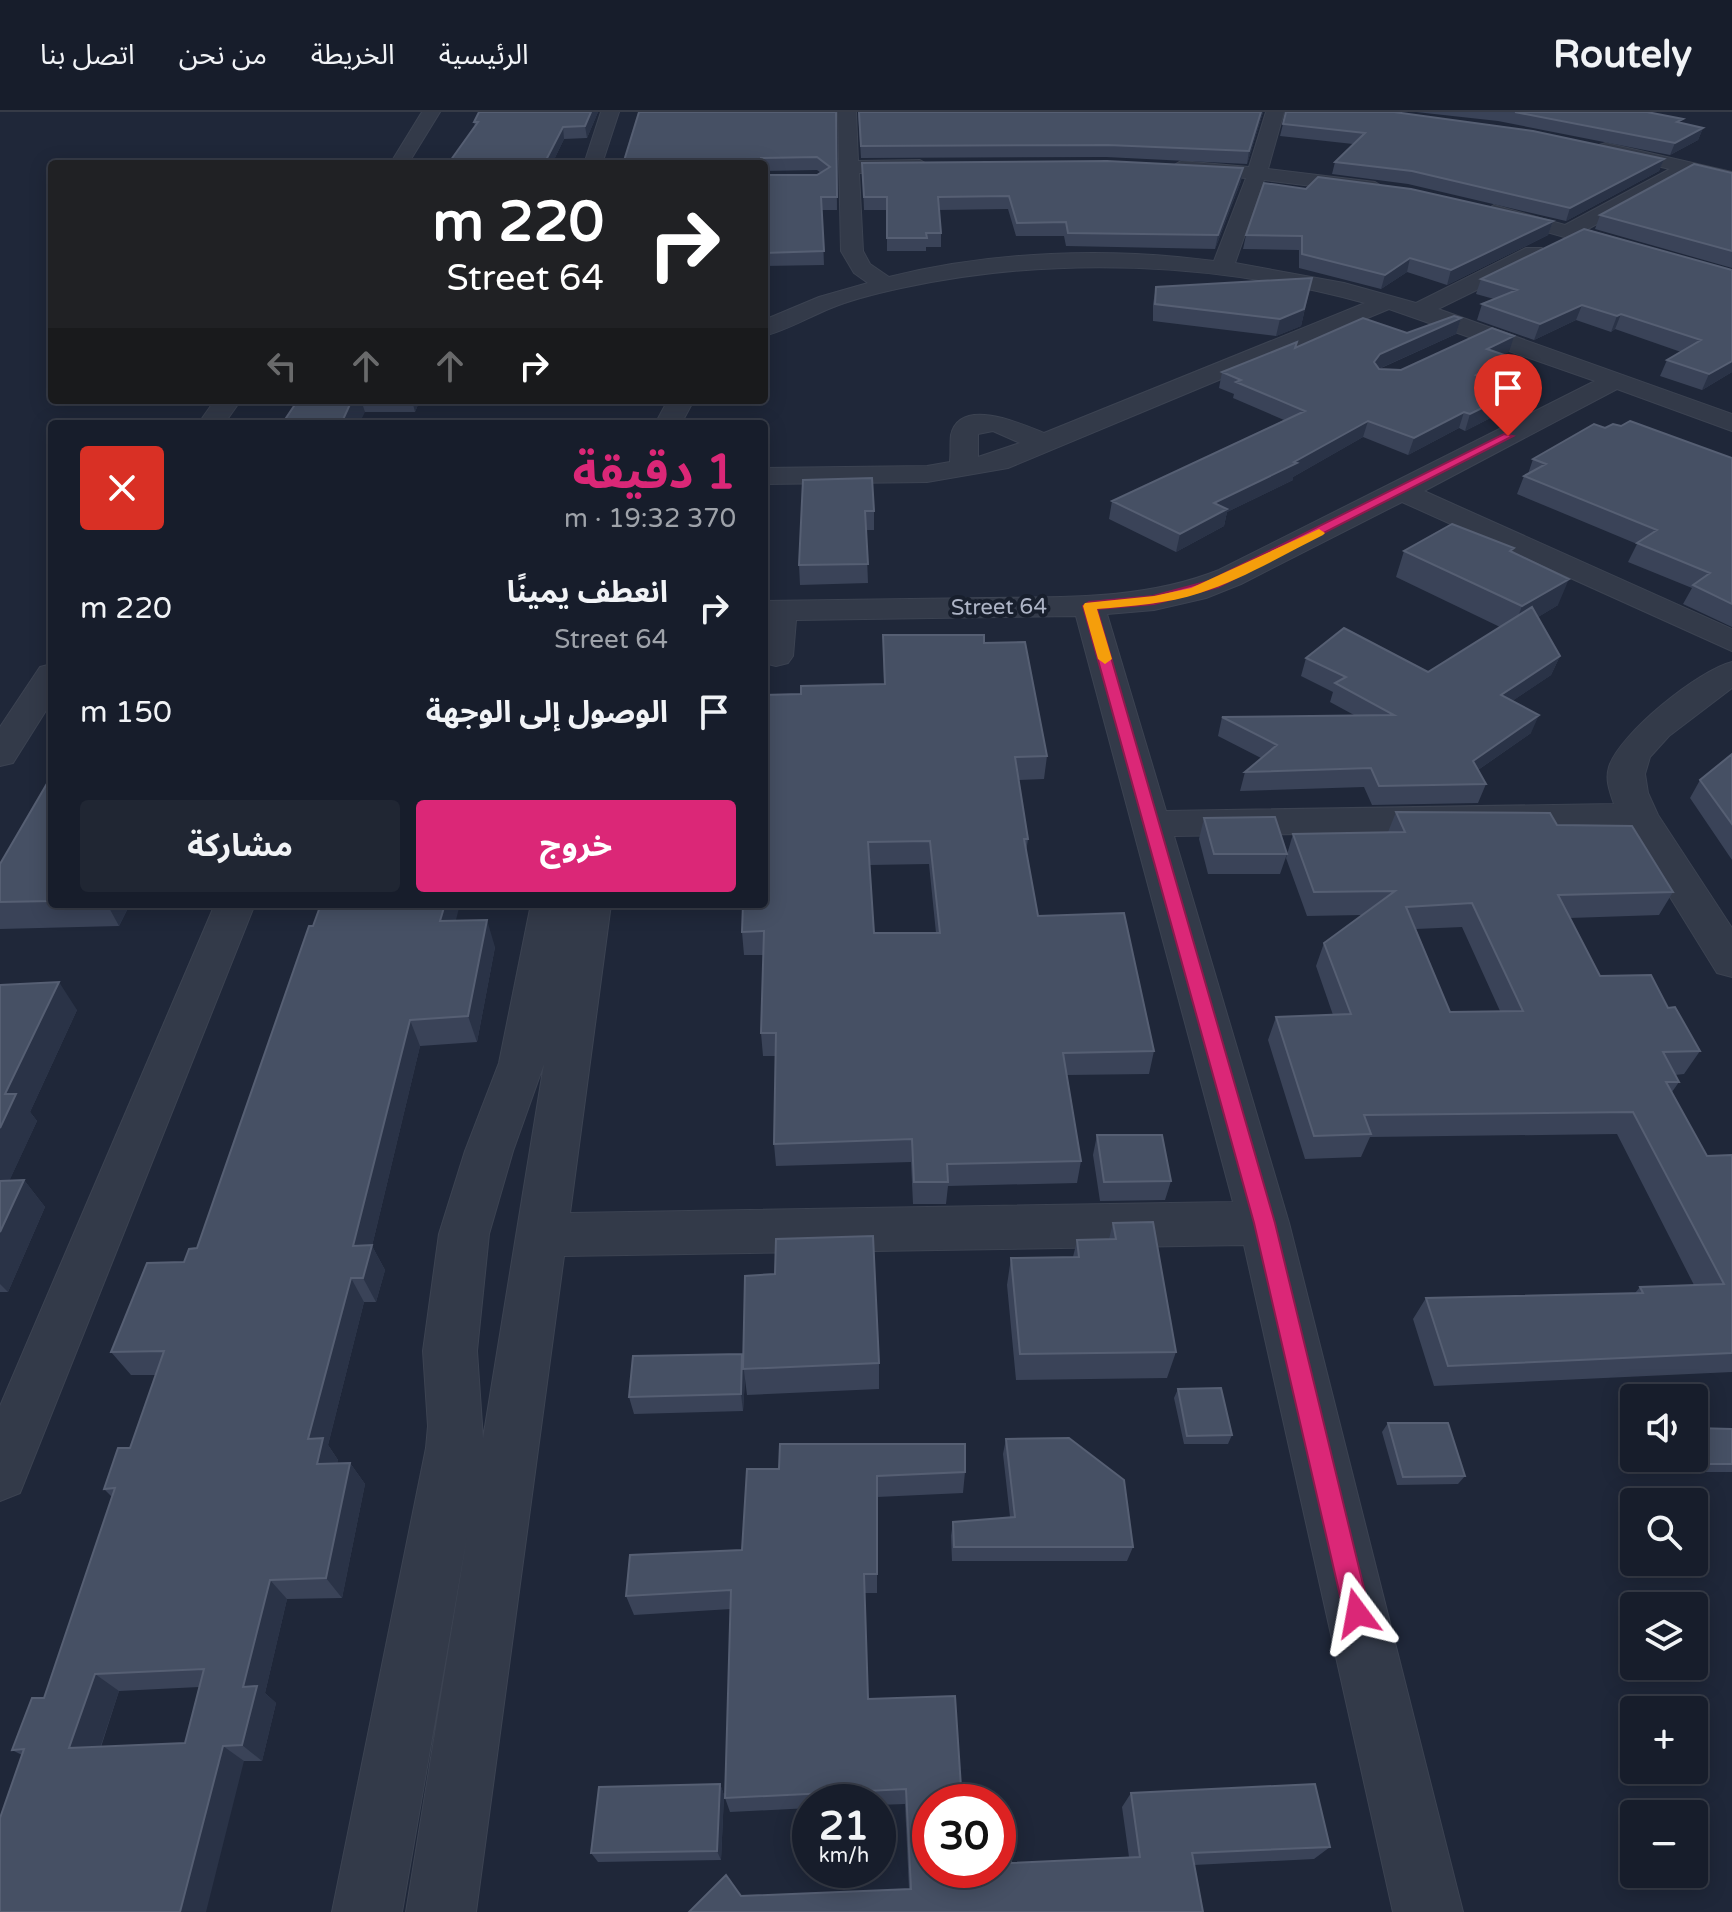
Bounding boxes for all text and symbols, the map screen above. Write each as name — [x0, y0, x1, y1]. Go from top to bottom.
text: Routely — [1553, 32, 1692, 78]
text: اتصل بنا — [40, 38, 135, 72]
text: من نحن — [179, 38, 267, 72]
text: الخريطة — [311, 38, 395, 72]
text: الرئيسية — [439, 38, 529, 72]
text: 220 m — [433, 189, 604, 256]
icon: right — [632, 192, 736, 296]
text: Street 64 — [447, 257, 604, 300]
icon: left — [260, 344, 304, 388]
icon: ahead — [344, 344, 388, 388]
icon: ahead — [428, 344, 472, 388]
icon: right — [512, 344, 556, 388]
pin — [1474, 354, 1542, 436]
icon: arrive — [1486, 366, 1530, 410]
text: 1 دقيقة — [573, 444, 736, 502]
button: close — [80, 446, 164, 530]
text: 370 m · 19:32 — [564, 503, 736, 534]
text: انعطف يمينًا — [507, 574, 668, 611]
icon: right — [692, 586, 736, 630]
text: 220 m — [80, 590, 172, 627]
street label: Street 64 — [951, 593, 1048, 621]
text: Street 64 — [554, 624, 668, 655]
icon: arrive — [692, 690, 736, 734]
text: 150 m — [80, 694, 172, 731]
text: الوصول إلى الوجهة — [426, 694, 668, 731]
button: مشاركة — [80, 800, 400, 892]
button: خروج — [416, 800, 736, 892]
map controls — [1620, 1384, 1708, 1888]
button: sound — [1620, 1384, 1708, 1472]
button: search — [1620, 1488, 1708, 1576]
position arrow — [1315, 1571, 1399, 1655]
button: layers — [1620, 1592, 1708, 1680]
button: + — [1620, 1696, 1708, 1784]
speed limit sign: 30 — [912, 1784, 1016, 1888]
button: − — [1620, 1800, 1708, 1888]
text: 21 — [819, 1802, 869, 1850]
text: km/h — [819, 1844, 869, 1868]

